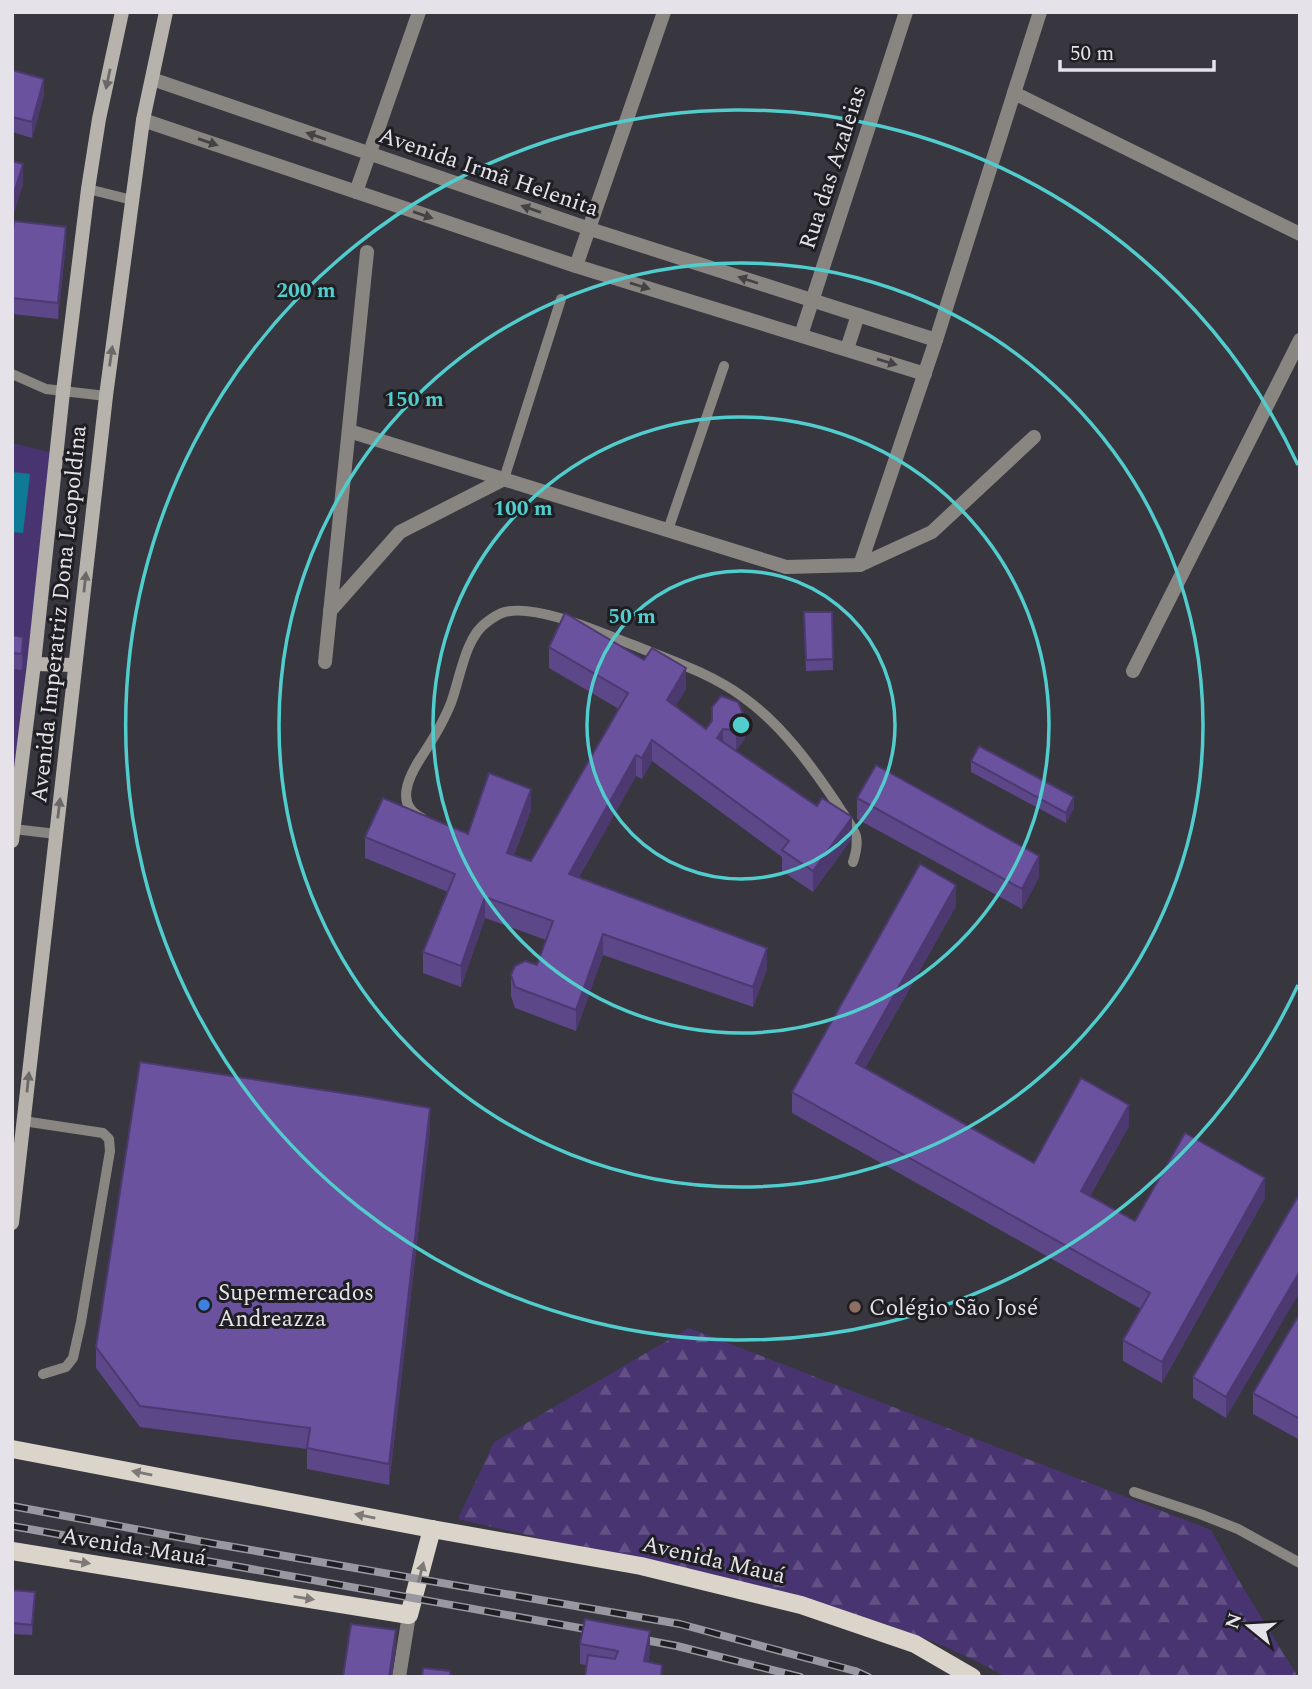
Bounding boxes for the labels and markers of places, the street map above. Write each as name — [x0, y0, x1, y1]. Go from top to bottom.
centre of rings — [729, 713, 753, 737]
place label: Supermercados Andreazza — [218, 1276, 374, 1337]
place label: Colégio São José — [869, 1291, 1038, 1326]
marker: Supermercados Andreazza — [196, 1297, 212, 1313]
marker: Colégio São José — [847, 1299, 863, 1315]

